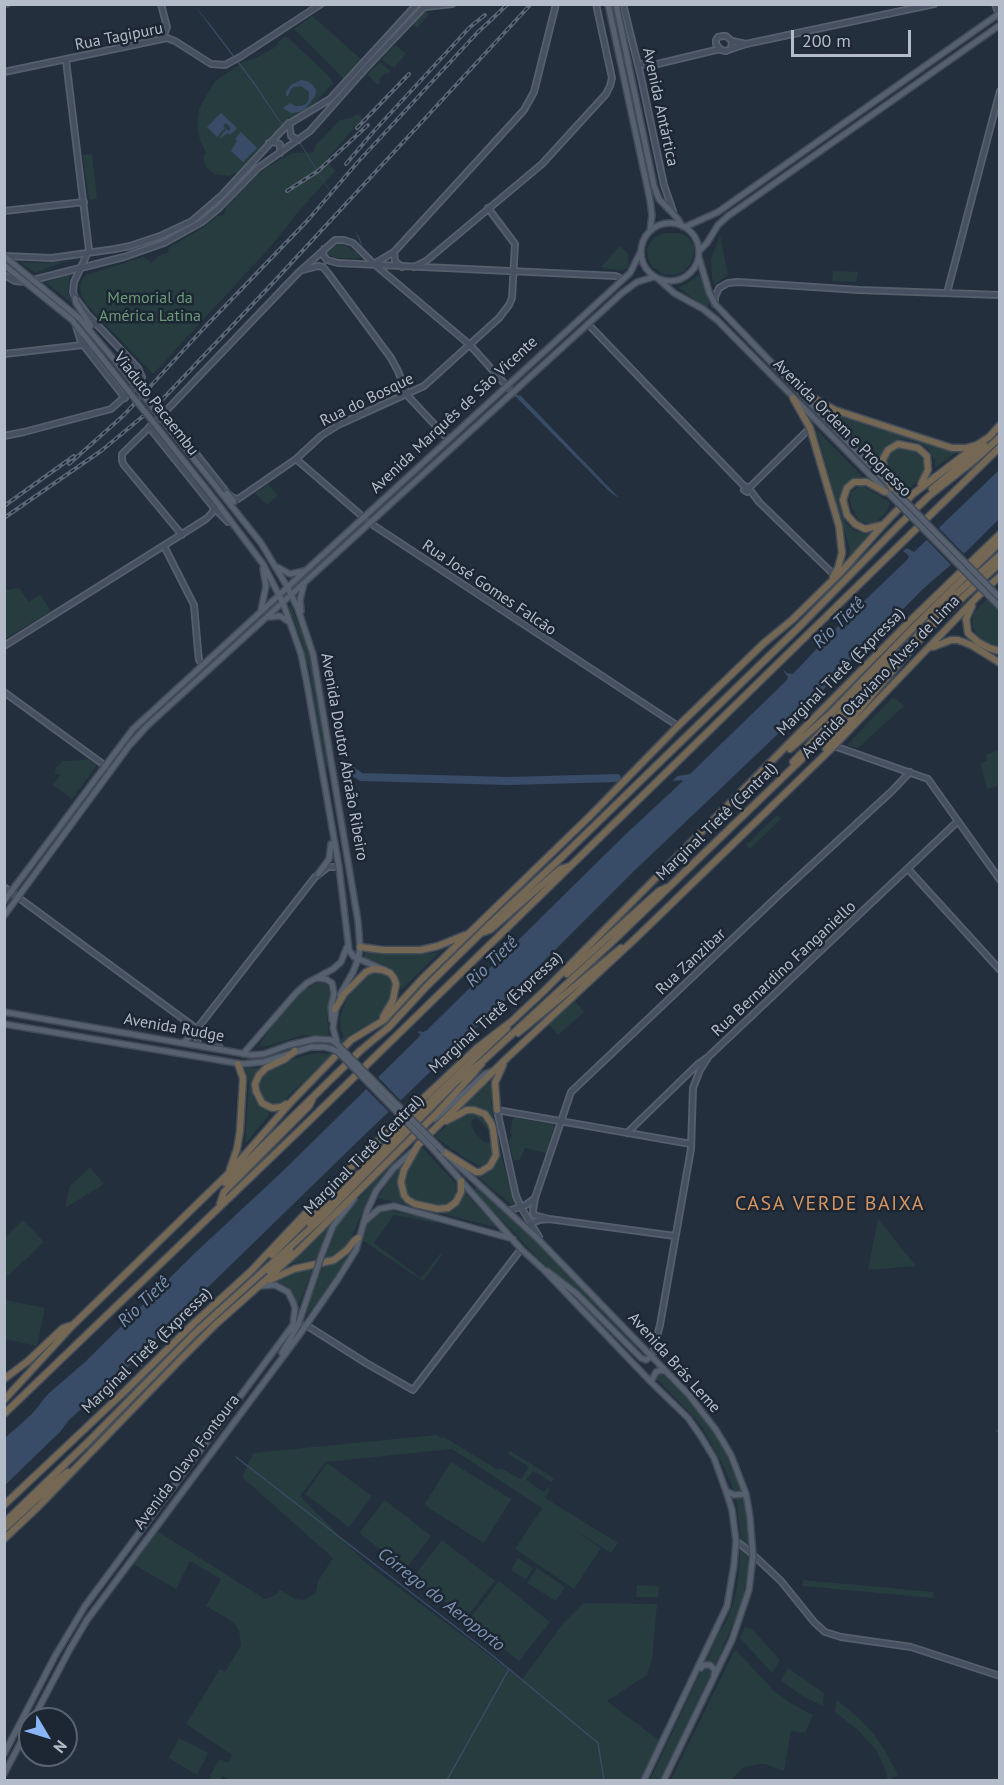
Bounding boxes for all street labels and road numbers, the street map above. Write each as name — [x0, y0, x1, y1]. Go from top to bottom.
street label: Rua Tagipuru — [73, 19, 165, 55]
street label: Avenida Antártica — [638, 46, 682, 168]
street label: Avenida Marquês de São Vicente — [366, 332, 542, 498]
street label: Viaduto Pacaembu — [109, 348, 203, 460]
street label: Avenida Ordem e Progresso — [769, 355, 915, 501]
street label: Rua do Bosque — [317, 369, 417, 431]
street label: Rua José Gomes Falcão — [418, 536, 560, 640]
street label: Avenida Otaviano Alves de Lima — [798, 591, 964, 763]
street label: Marginal Tietê (Expressa) — [773, 604, 909, 740]
street label: Avenida Doutor Abraão Ribeiro — [316, 652, 372, 862]
street label: Marginal Tietê (Central) — [652, 759, 782, 885]
street label: Rua Bernardino Fanganiello — [708, 897, 860, 1041]
street label: Rua Zanzibar — [652, 925, 730, 999]
street label: Marginal Tietê (Expressa) — [425, 948, 567, 1078]
street label: Avenida Rudge — [122, 1010, 226, 1046]
street label: Marginal Tietê (Central) — [300, 1091, 428, 1219]
street label: Marginal Tietê (Expressa) — [78, 1284, 216, 1418]
street label: Avenida Brás Leme — [624, 1309, 724, 1417]
street label: Avenida Olavo Fontoura — [130, 1391, 244, 1533]

